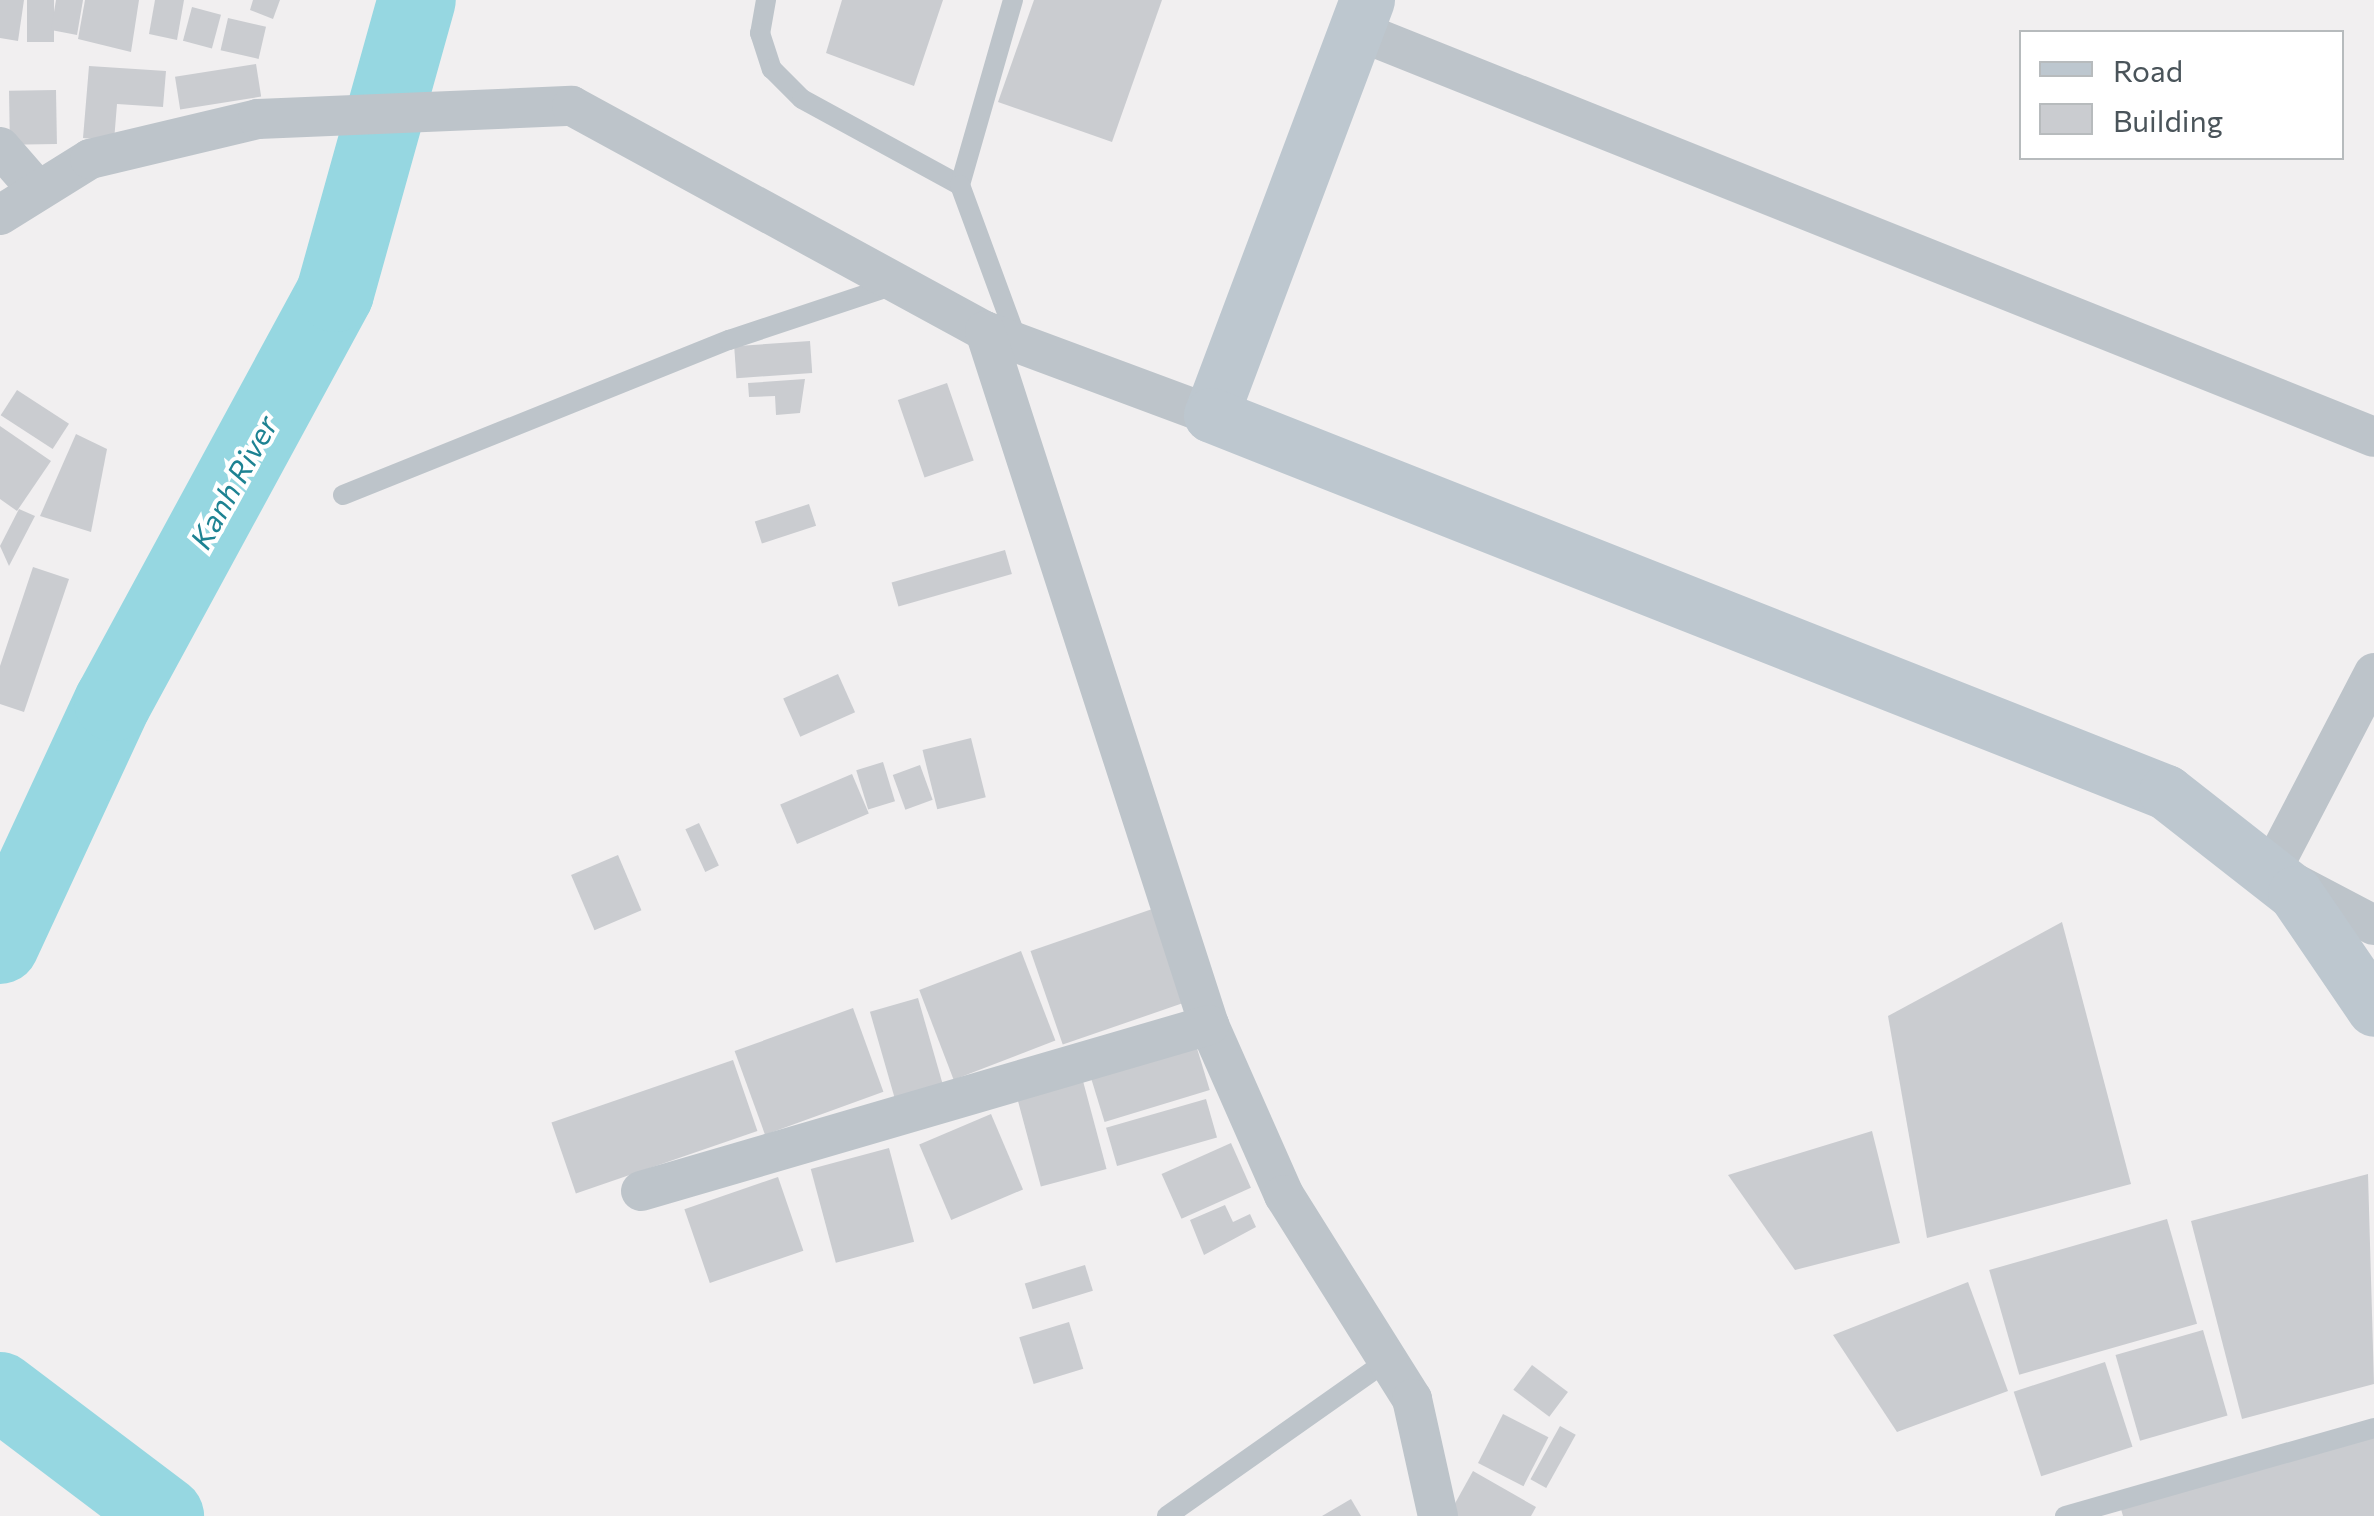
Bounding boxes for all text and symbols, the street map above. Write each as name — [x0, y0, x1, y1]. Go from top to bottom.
legend — [2019, 30, 2344, 160]
text: Road — [2113, 51, 2183, 88]
text: Building — [2113, 101, 2223, 138]
water label: Kanh River — [182, 409, 284, 555]

